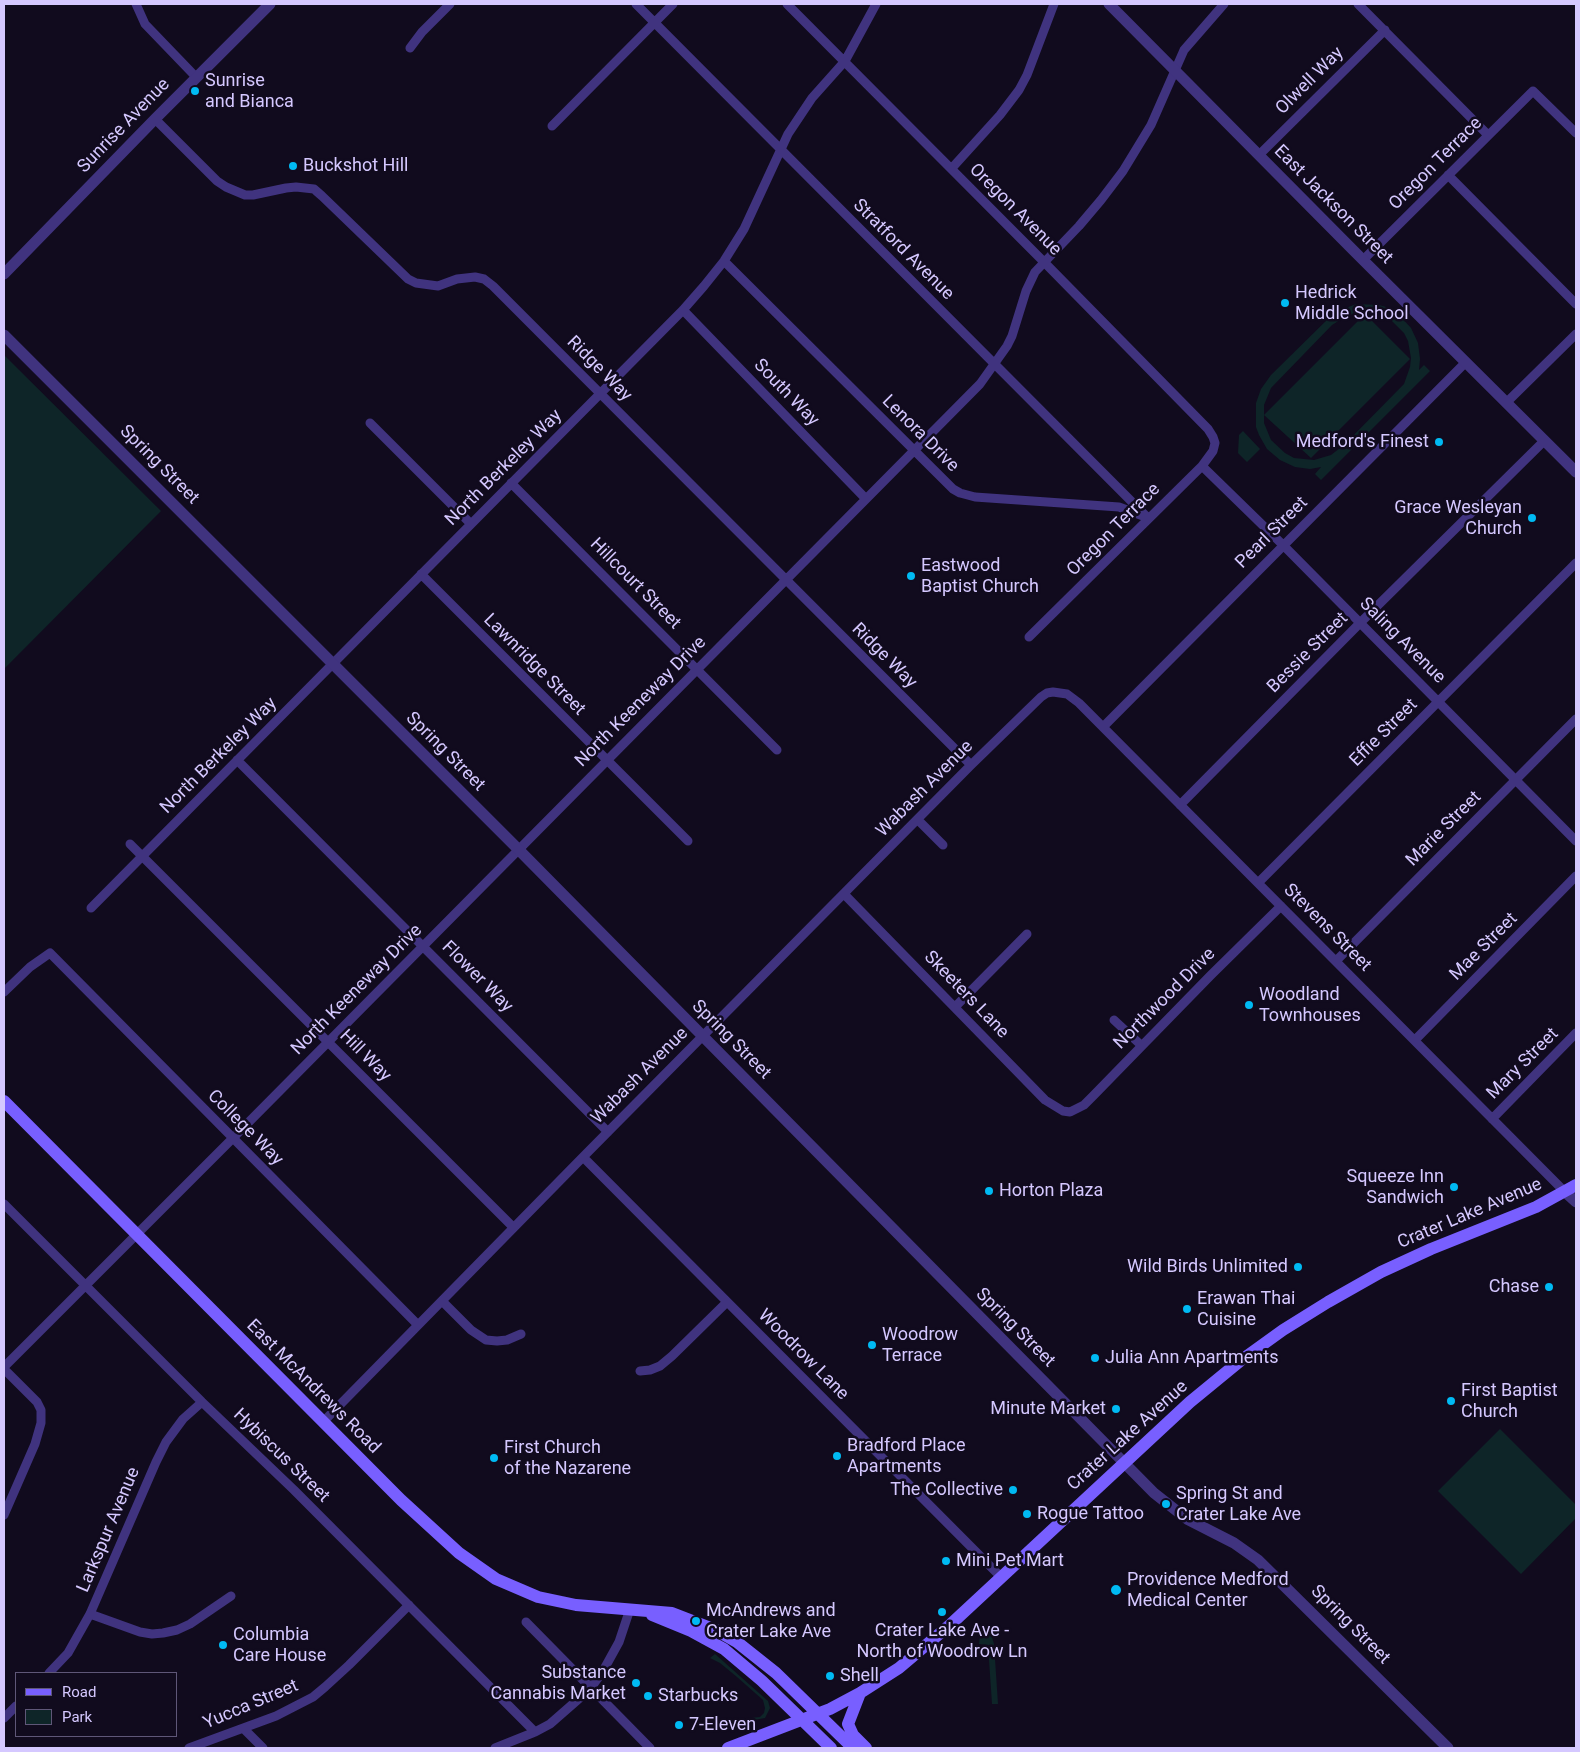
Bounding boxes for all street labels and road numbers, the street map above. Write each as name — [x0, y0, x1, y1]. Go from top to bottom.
street label: Olwell Way — [1272, 43, 1348, 119]
street label: Sunrise Avenue — [73, 74, 175, 178]
street label: Oregon Terrace — [1385, 113, 1487, 215]
street label: East Jackson Street — [1269, 141, 1397, 269]
street label: Oregon Avenue — [964, 159, 1066, 261]
street label: Stratford Avenue — [848, 195, 958, 305]
street label: Ridge Way — [562, 332, 636, 406]
street label: South Way — [749, 355, 823, 431]
street label: Lenora Drive — [877, 391, 963, 477]
street label: North Berkeley Way — [441, 405, 567, 531]
street label: Spring Street — [115, 421, 203, 509]
street label: Oregon Terrace — [1063, 479, 1165, 581]
street label: Pearl Street — [1231, 492, 1313, 574]
street label: Hillcourt Street — [585, 534, 685, 634]
street label: Saling Avenue — [1355, 594, 1449, 688]
street label: Bessie Street — [1263, 608, 1353, 698]
street label: Lawnridge Street — [479, 610, 589, 720]
street label: Ridge Way — [847, 619, 921, 693]
street label: North Keeneway Drive — [571, 632, 711, 772]
street label: North Berkeley Way — [156, 693, 282, 819]
street label: Effie Street — [1346, 695, 1422, 771]
street label: Spring Street — [401, 708, 489, 796]
street label: Wabash Avenue — [872, 736, 978, 842]
street label: Marie Street — [1402, 787, 1486, 871]
street label: Stevens Street — [1279, 880, 1375, 976]
street label: Mae Street — [1446, 909, 1522, 985]
street label: North Keeneway Drive — [287, 920, 427, 1060]
street label: Flower Way — [437, 937, 517, 1017]
street label: Northwood Drive — [1110, 944, 1220, 1054]
street label: Skeeters Lane — [919, 947, 1013, 1043]
street label: Spring Street — [687, 996, 775, 1084]
street label: Wabash Avenue — [587, 1023, 693, 1129]
street label: Mary Street — [1483, 1024, 1563, 1104]
street label: Hill Way — [335, 1026, 395, 1086]
street label: College Way — [203, 1086, 287, 1170]
street label: Crater Lake Avenue — [1395, 1174, 1545, 1254]
street label: Spring Street — [971, 1284, 1059, 1372]
street label: Woodrow Lane — [753, 1305, 853, 1405]
street label: East McAndrews Road — [241, 1315, 385, 1459]
street label: Crater Lake Avenue — [1063, 1376, 1193, 1496]
street label: Hybiscus Street — [228, 1405, 334, 1507]
street label: Larkspur Avenue — [73, 1464, 145, 1596]
street label: Spring Street — [1306, 1581, 1394, 1669]
street label: Yucca Street — [200, 1675, 302, 1735]

